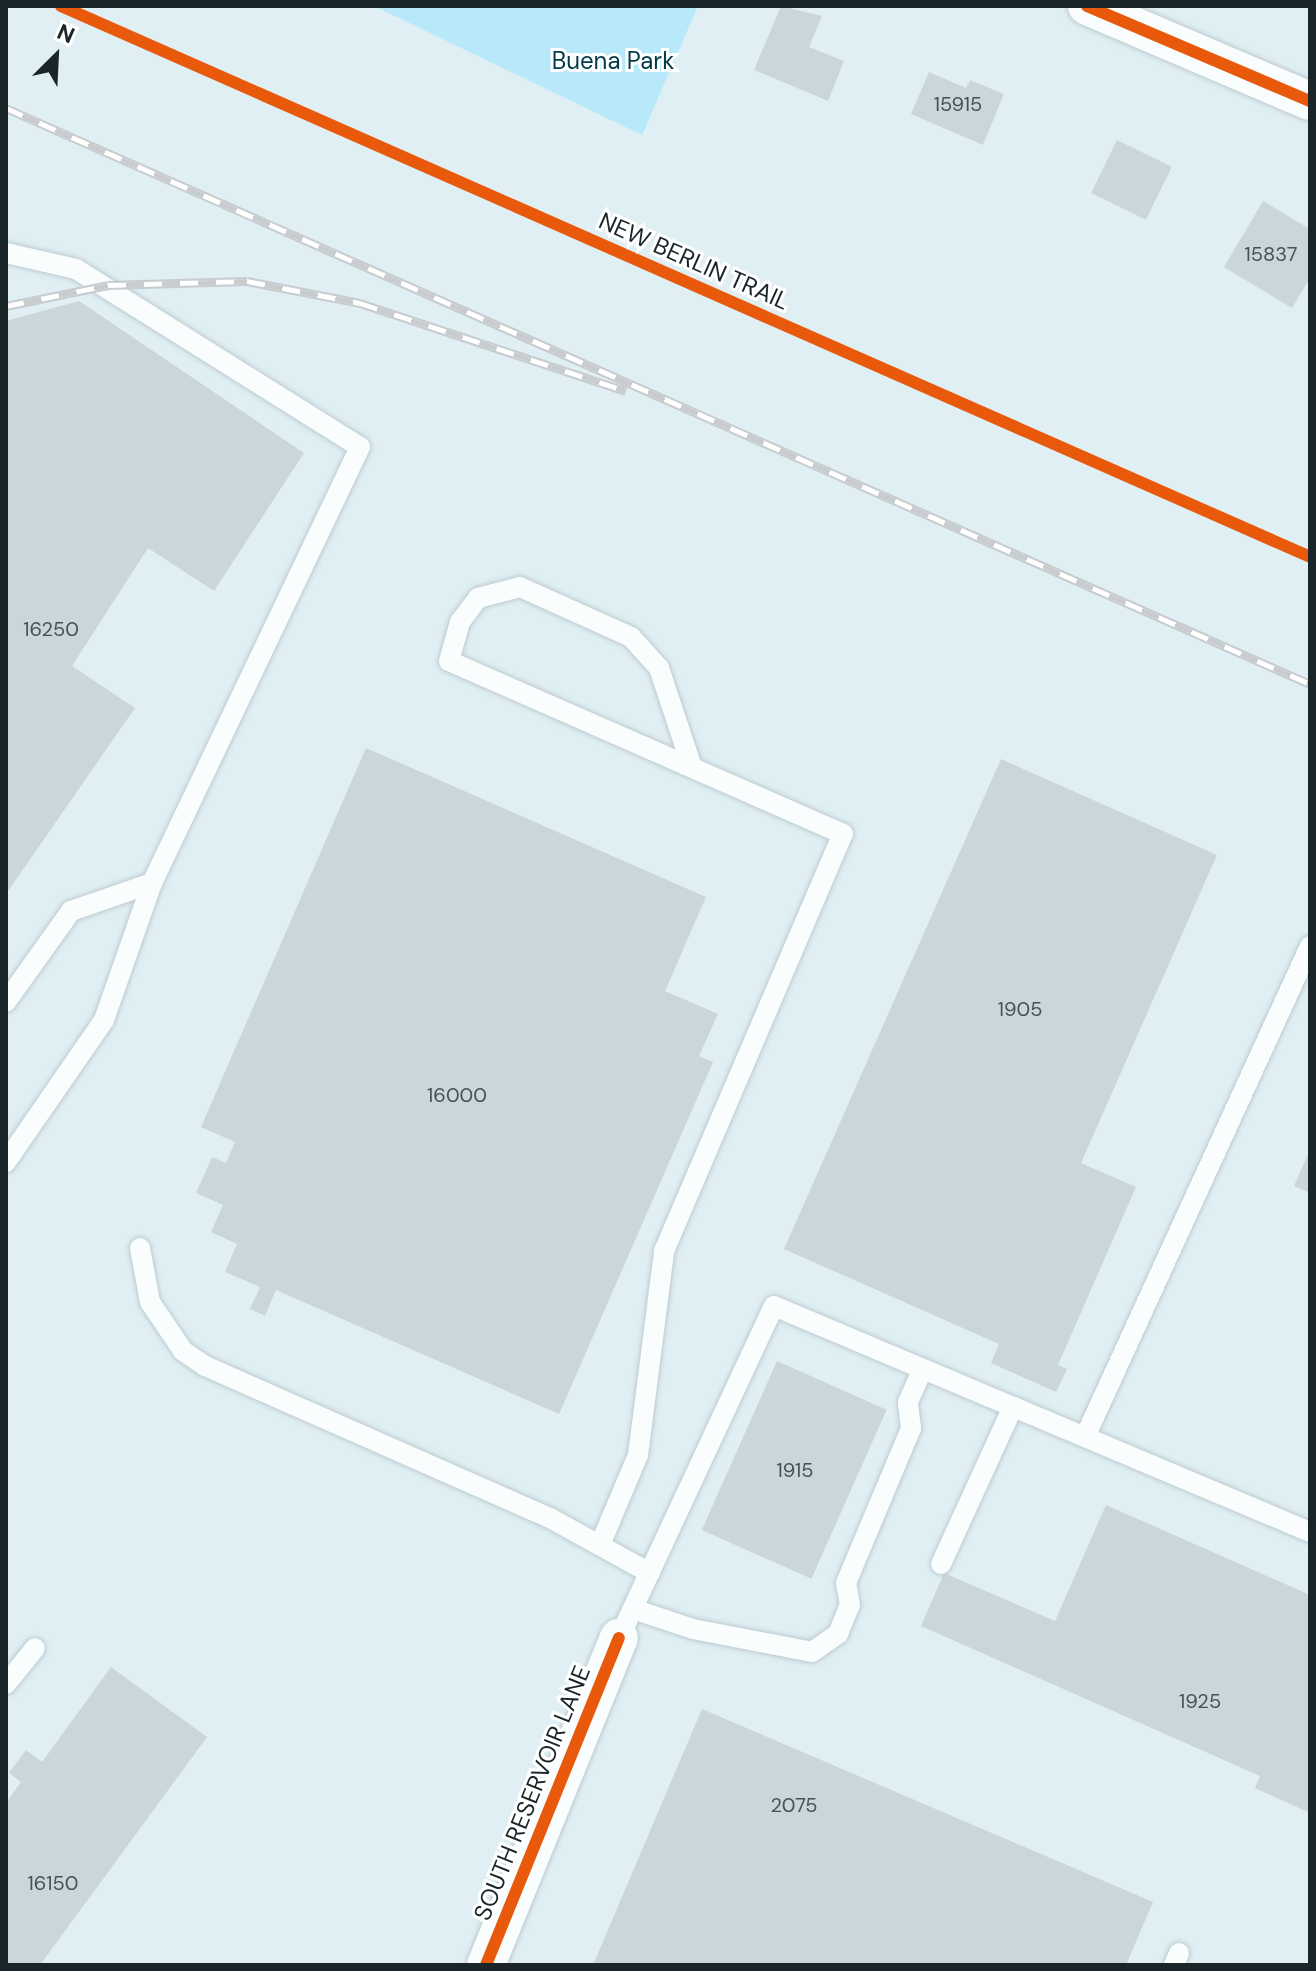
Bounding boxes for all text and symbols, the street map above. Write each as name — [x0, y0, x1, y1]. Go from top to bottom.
north arrow — [16, 16, 96, 96]
text: N — [53, 17, 79, 50]
park label: Buena Park — [552, 47, 674, 75]
house number: 15915 — [934, 92, 982, 116]
street label: NEW BERLIN TRAIL — [594, 206, 794, 316]
house number: 15837 — [1245, 242, 1297, 266]
house number: 16250 — [23, 617, 79, 641]
house number: 1905 — [998, 997, 1042, 1021]
house number: 16000 — [427, 1083, 487, 1107]
house number: 1915 — [777, 1458, 813, 1482]
street label: SOUTH RESERVOIR LANE — [468, 1661, 596, 1925]
house number: 1925 — [1179, 1689, 1221, 1713]
house number: 2075 — [770, 1793, 818, 1817]
house number: 16150 — [28, 1871, 78, 1895]

